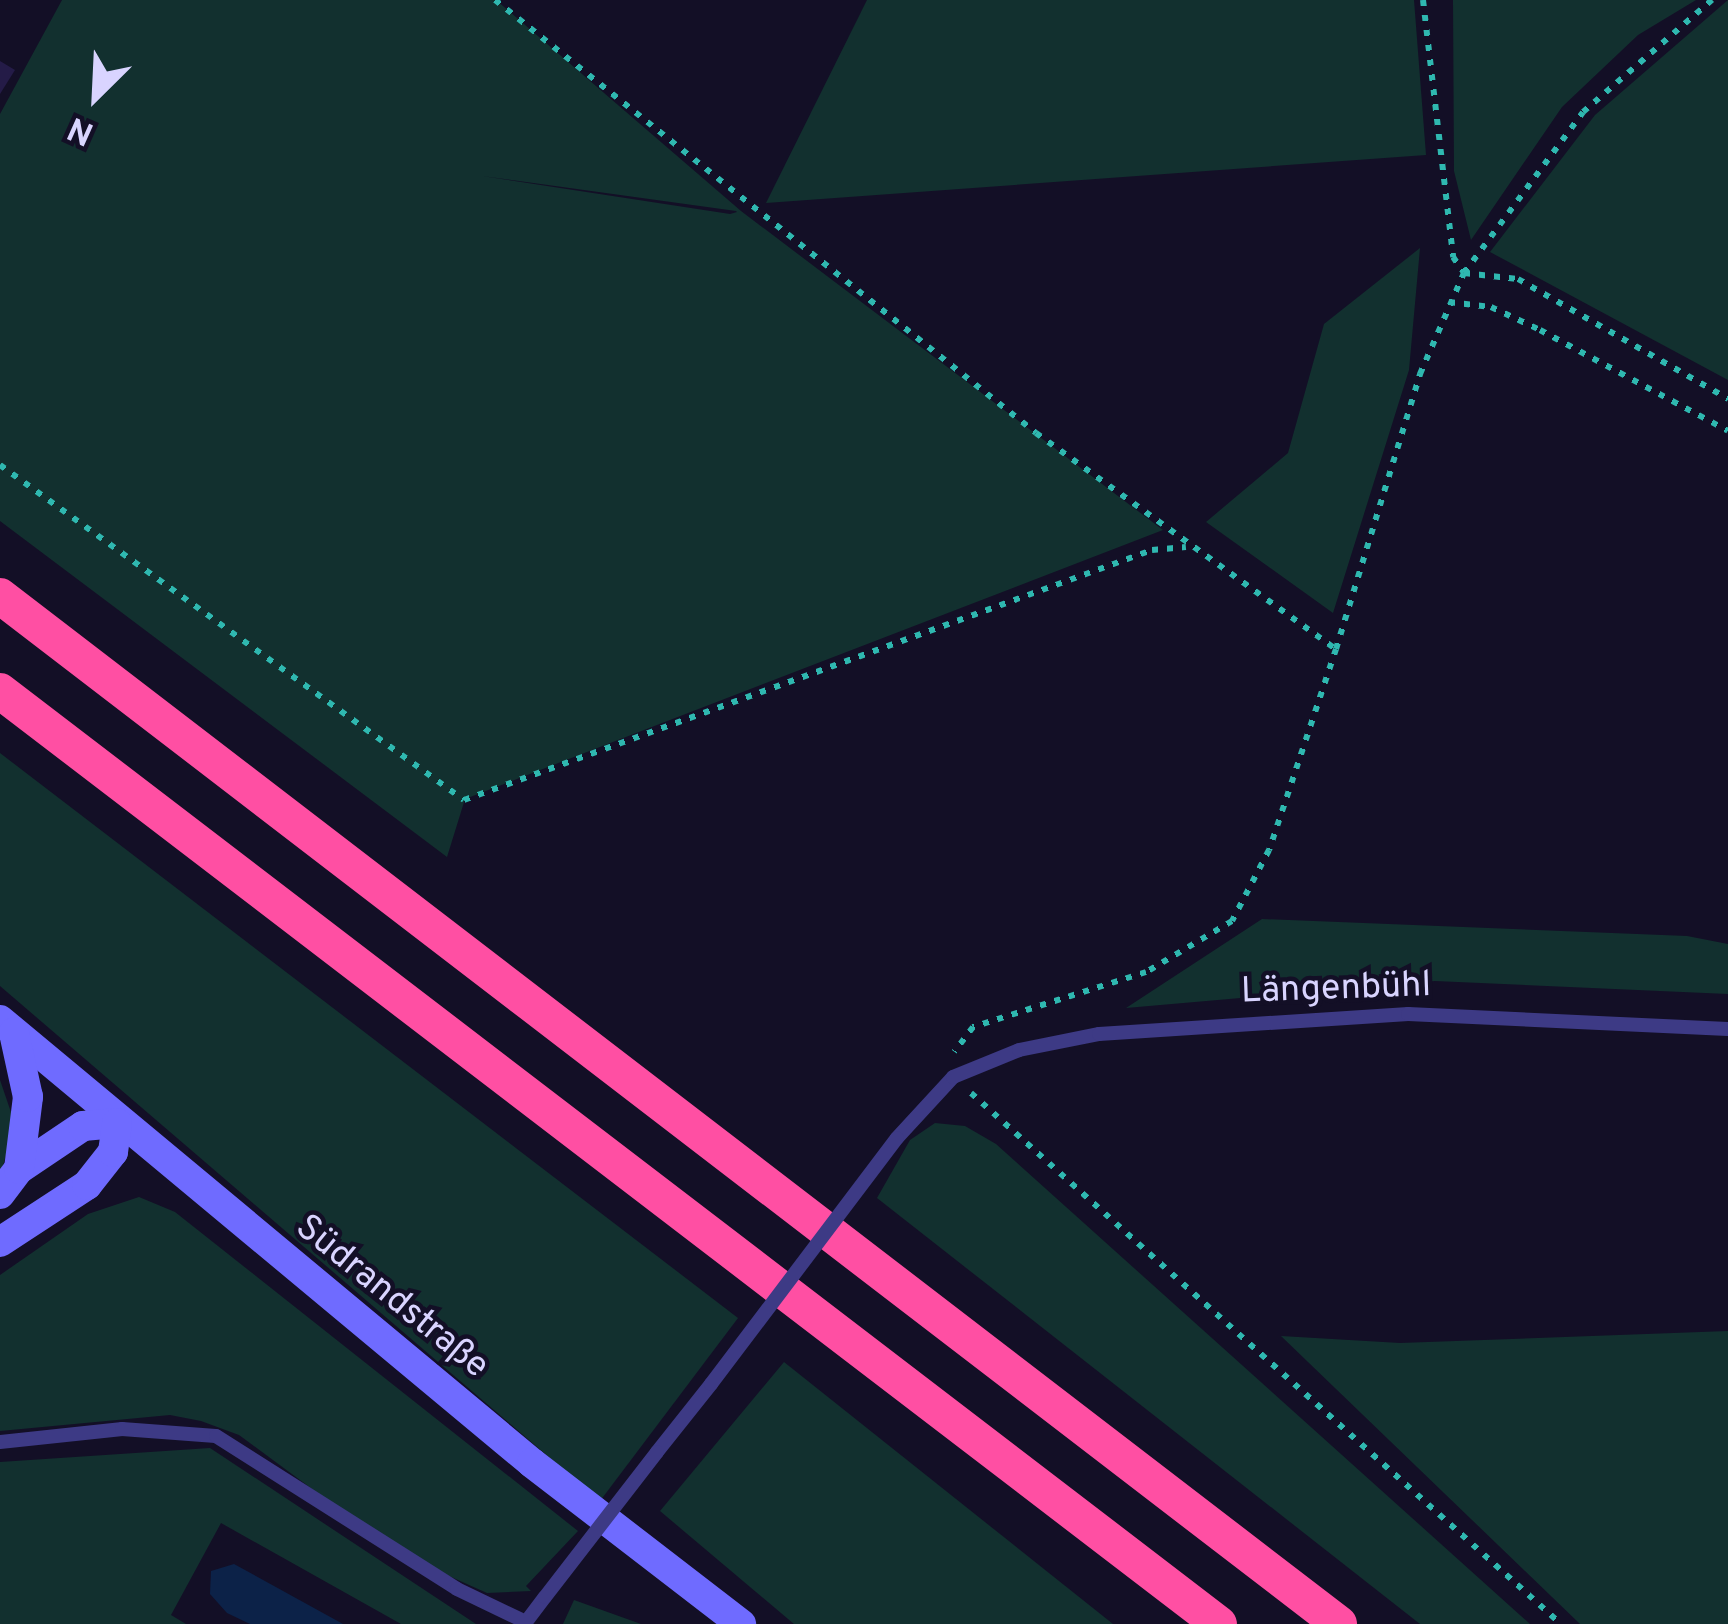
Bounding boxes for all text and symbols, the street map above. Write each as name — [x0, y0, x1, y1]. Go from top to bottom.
north arrow — [36, 36, 156, 156]
text: N — [62, 105, 101, 153]
street label: Längenbühl — [1240, 965, 1432, 1015]
street label: Südrandstraße — [286, 1207, 496, 1389]

